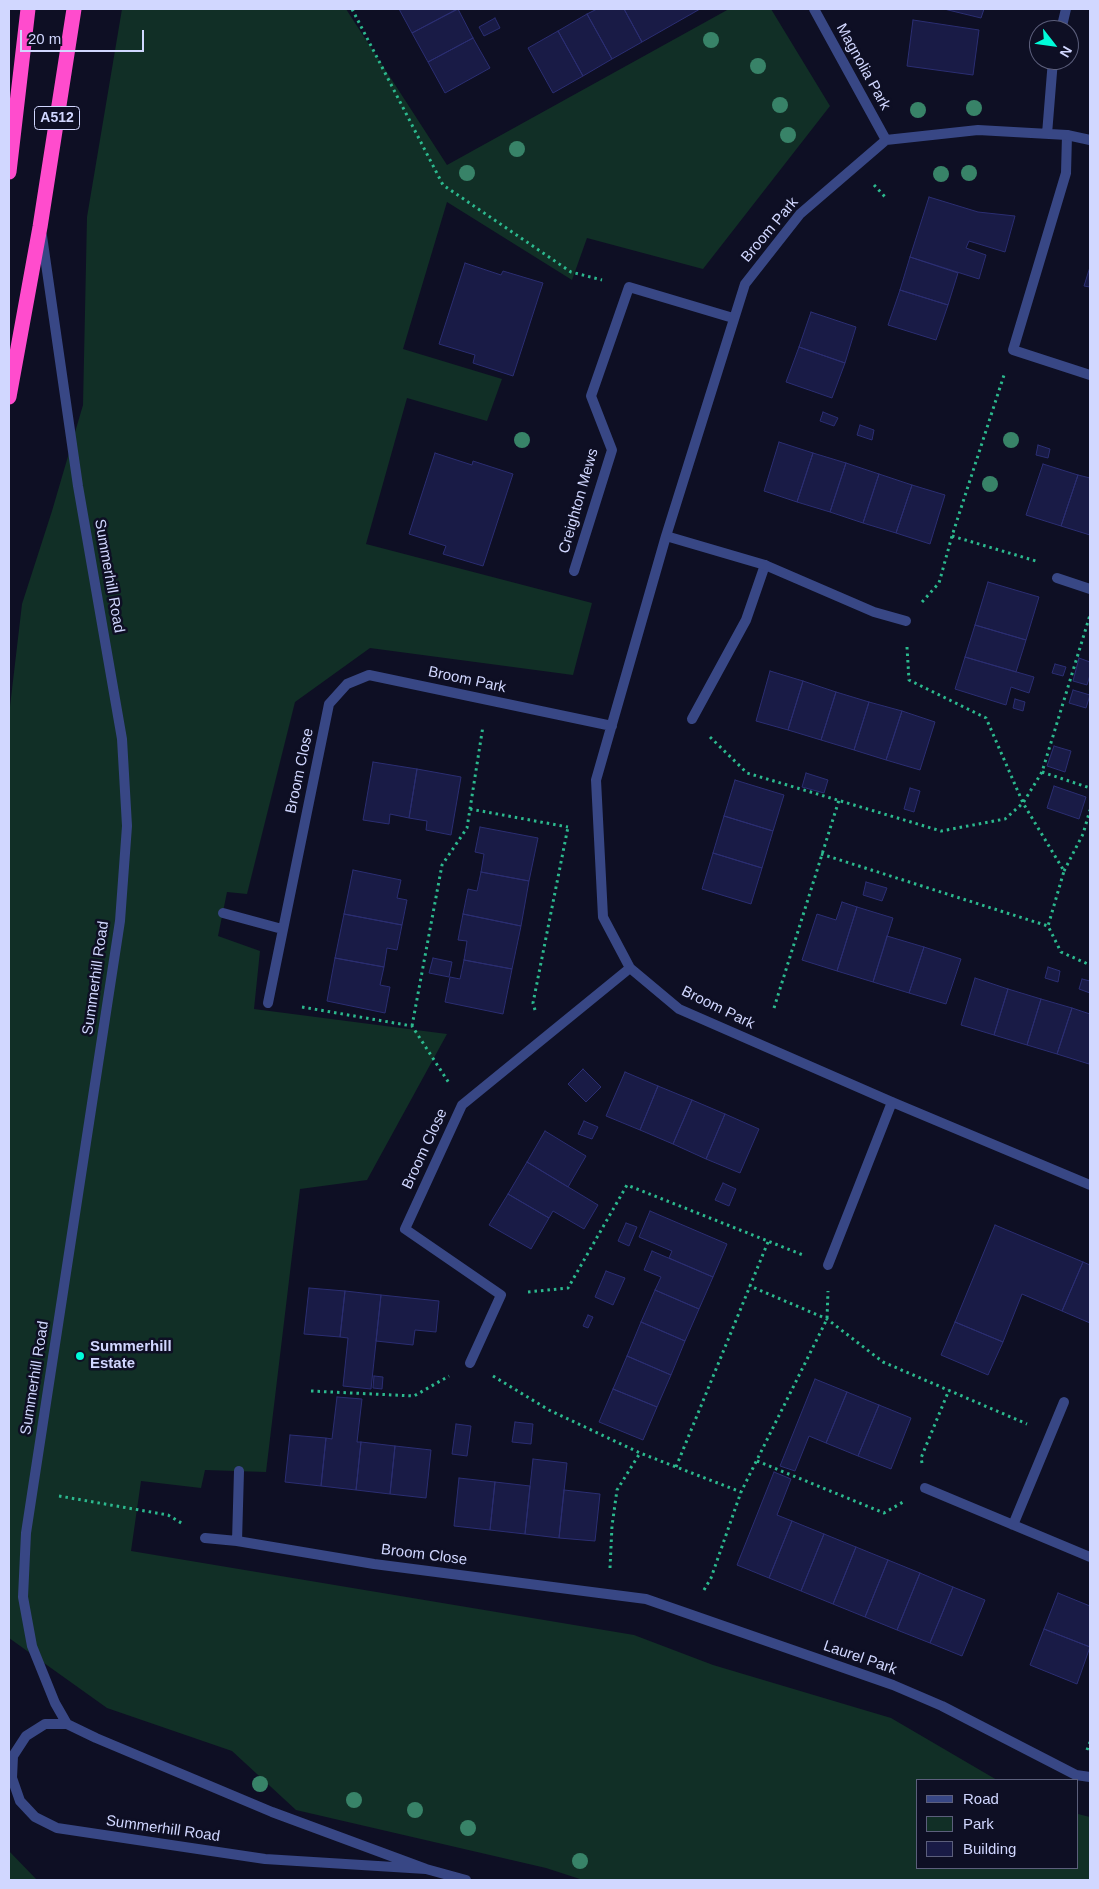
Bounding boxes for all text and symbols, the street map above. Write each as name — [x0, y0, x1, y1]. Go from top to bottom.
scale bar — [22, 20, 146, 52]
north arrow — [1029, 20, 1079, 70]
street label: Magnolia Park — [832, 21, 894, 113]
text: 20 m — [28, 30, 61, 47]
text: N — [1057, 44, 1076, 60]
road number: A512 — [34, 106, 80, 130]
street label: Broom Park — [738, 194, 802, 266]
street label: Creighton Mews — [555, 446, 603, 556]
street label: Summerhill Road — [90, 518, 128, 634]
street label: Broom Park — [426, 663, 508, 697]
street label: Broom Close — [282, 727, 318, 815]
street label: Summerhill Road — [79, 920, 113, 1036]
street label: Broom Park — [678, 983, 758, 1033]
street label: Broom Close — [399, 1106, 451, 1192]
street label: Summerhill Road — [17, 1320, 53, 1436]
place label: Summerhill Estate — [90, 1338, 172, 1373]
marker: Summerhill Estate — [74, 1350, 86, 1362]
street label: Broom Close — [380, 1541, 468, 1569]
street label: Laurel Park — [821, 1637, 899, 1679]
legend — [916, 1779, 1079, 1869]
text: Road — [963, 1790, 999, 1807]
street label: Summerhill Road — [105, 1812, 221, 1846]
text: Park — [963, 1815, 994, 1832]
text: Building — [963, 1840, 1016, 1857]

